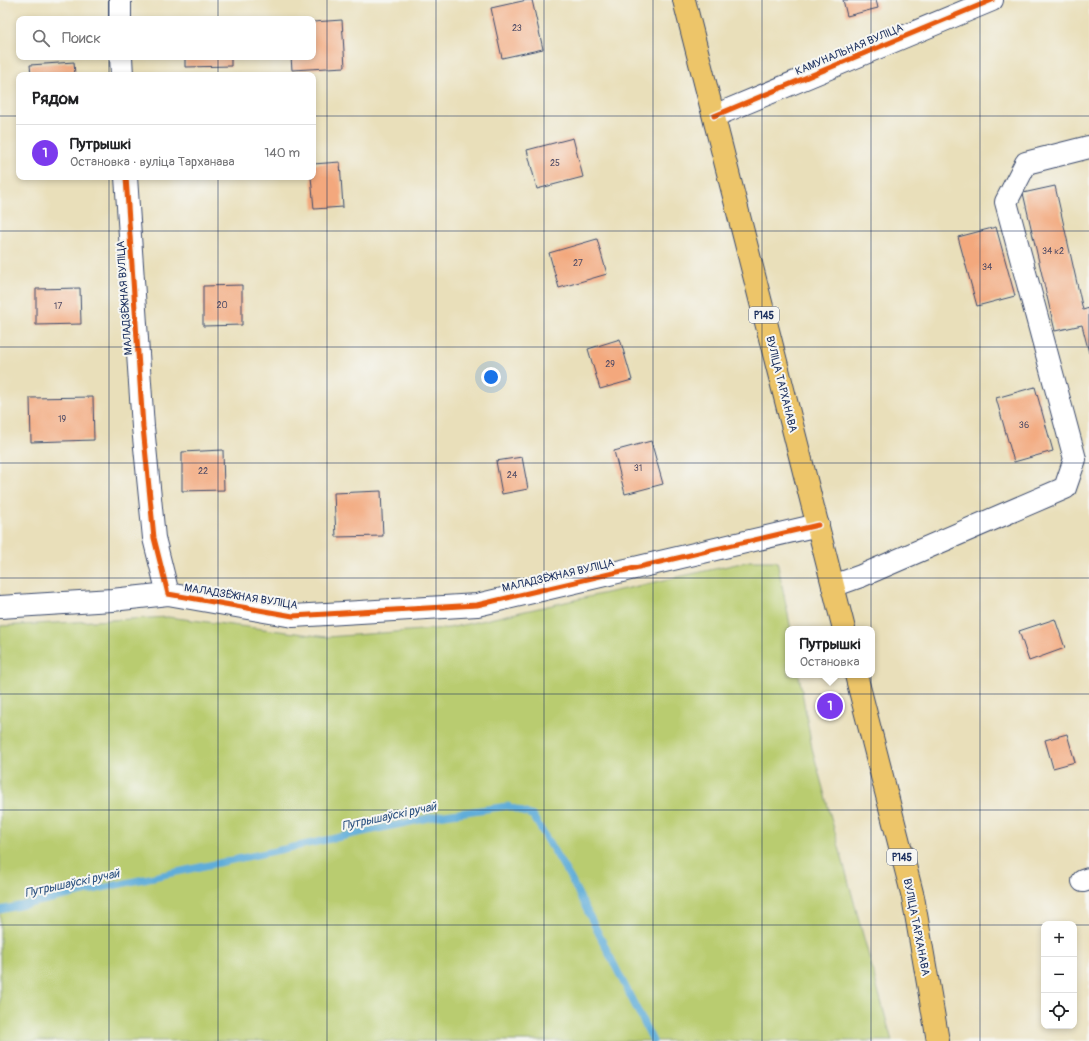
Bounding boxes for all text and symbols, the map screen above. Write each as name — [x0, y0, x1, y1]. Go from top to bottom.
search box — [16, 16, 316, 60]
street label: КАМУНАЛЬНАЯ ВУЛІЦА — [793, 21, 905, 78]
house number: 23 — [512, 23, 522, 34]
icon: search — [30, 27, 52, 49]
text: Поиск — [62, 29, 101, 48]
text: Рядом — [32, 88, 79, 109]
text: Путрышкі — [70, 135, 131, 154]
text: 1 — [42, 145, 48, 161]
text: 140 m — [264, 145, 300, 161]
text: Остановка · вуліца Тарханава — [70, 154, 235, 170]
house number: 25 — [550, 158, 560, 169]
street label: МАЛАДЗЁЖНАЯ ВУЛІЦА — [114, 240, 135, 356]
house number: 34 к2 — [1042, 246, 1064, 257]
house number: 27 — [573, 258, 583, 269]
house number: 34 — [982, 262, 993, 273]
house number: 20 — [216, 300, 228, 311]
house number: 17 — [54, 301, 62, 312]
road number: Р145 — [749, 307, 779, 323]
street label: ВУЛІЦА ТАРХАНАВА — [763, 334, 800, 434]
house number: 29 — [605, 359, 615, 370]
your location — [481, 367, 501, 387]
house number: 19 — [58, 414, 66, 425]
house number: 36 — [1019, 420, 1029, 431]
house number: 31 — [634, 463, 642, 474]
house number: 22 — [198, 466, 208, 477]
house number: 24 — [507, 470, 518, 481]
street label: МАЛАДЗЁЖНАЯ ВУЛІЦА — [501, 556, 615, 595]
street label: МАЛАДЗЁЖНАЯ ВУЛІЦА — [183, 581, 299, 612]
popup — [785, 626, 875, 678]
text: Путрышкі — [800, 635, 860, 654]
text: Остановка — [800, 654, 859, 670]
pin: 1 — [817, 691, 843, 721]
water label: Путрышаўскі ручай — [341, 799, 439, 834]
road number: Р145 — [887, 849, 917, 865]
water label: Путрышаўскі ручай — [24, 866, 122, 901]
street label: ВУЛІЦА ТАРХАНАВА — [901, 877, 932, 977]
map controls — [1041, 921, 1077, 1029]
button: + — [1041, 921, 1077, 957]
button: − — [1041, 957, 1077, 993]
button: locate — [1041, 993, 1077, 1029]

